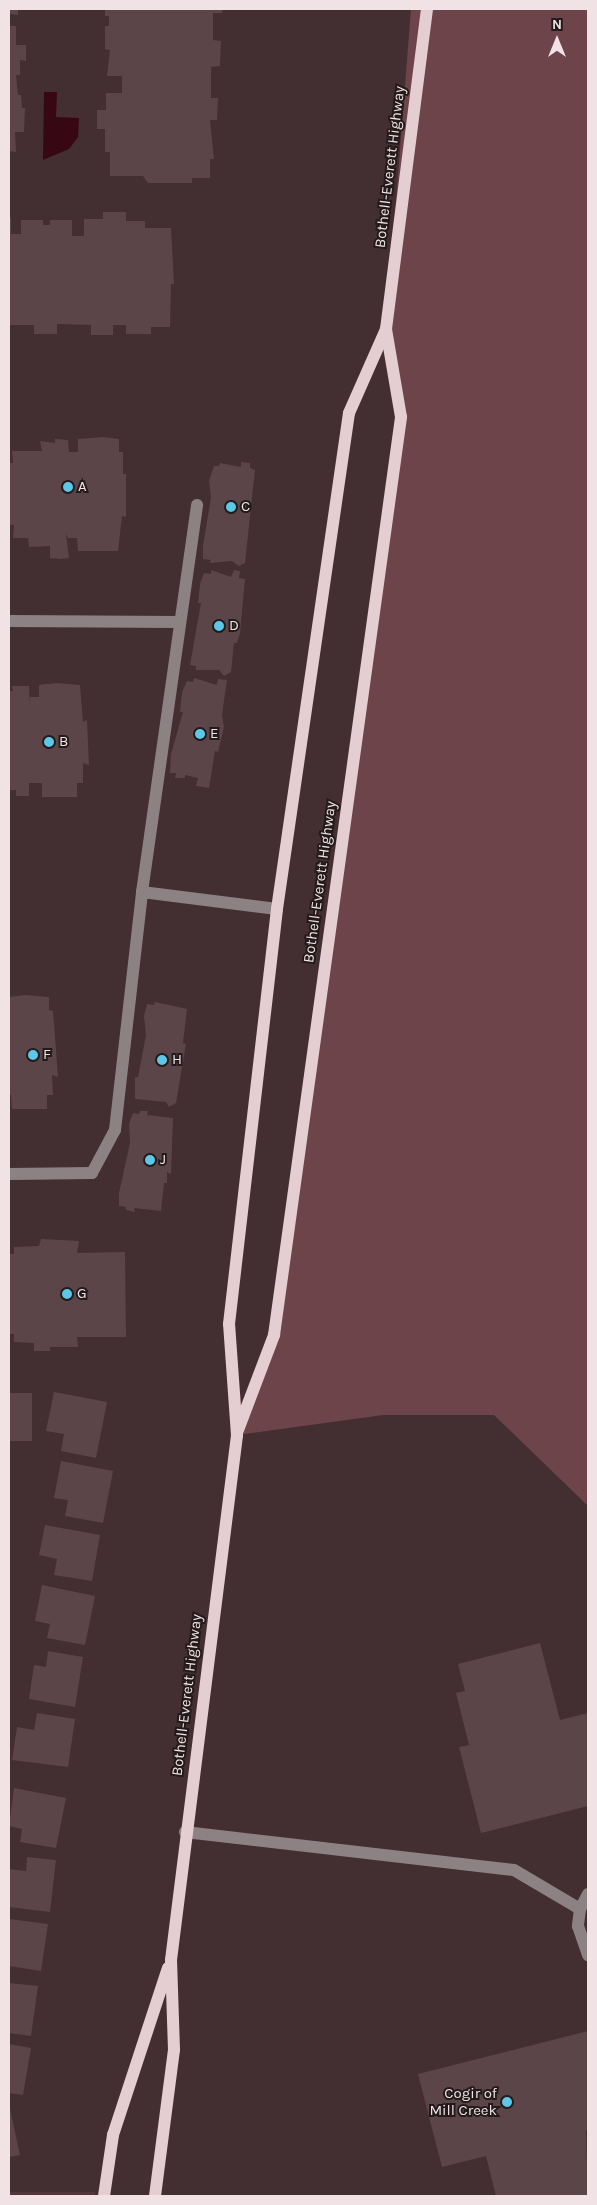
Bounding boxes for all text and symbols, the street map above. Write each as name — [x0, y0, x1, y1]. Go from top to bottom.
north arrow — [532, 15, 582, 65]
text: N — [552, 16, 562, 33]
street label: Bothell-Everett Highway — [371, 85, 409, 249]
place label: A — [78, 478, 87, 496]
marker: A — [62, 481, 74, 493]
place label: C — [241, 498, 250, 516]
marker: C — [225, 501, 237, 513]
place label: D — [229, 617, 239, 635]
marker: D — [213, 620, 225, 632]
place label: E — [210, 725, 218, 743]
marker: E — [194, 728, 206, 740]
place label: B — [59, 733, 68, 751]
marker: B — [43, 736, 55, 748]
street label: Bothell-Everett Highway — [300, 800, 340, 964]
place label: F — [43, 1046, 51, 1064]
marker: F — [27, 1049, 39, 1061]
place label: H — [172, 1051, 182, 1069]
marker: H — [156, 1054, 168, 1066]
place label: J — [160, 1151, 166, 1169]
marker: J — [144, 1154, 156, 1166]
place label: G — [77, 1285, 87, 1303]
marker: G — [61, 1288, 73, 1300]
street label: Bothell-Everett Highway — [168, 1613, 206, 1777]
place label: Cogir of Mill Creek — [429, 2084, 497, 2119]
marker: Cogir of Mill Creek — [501, 2096, 513, 2108]

